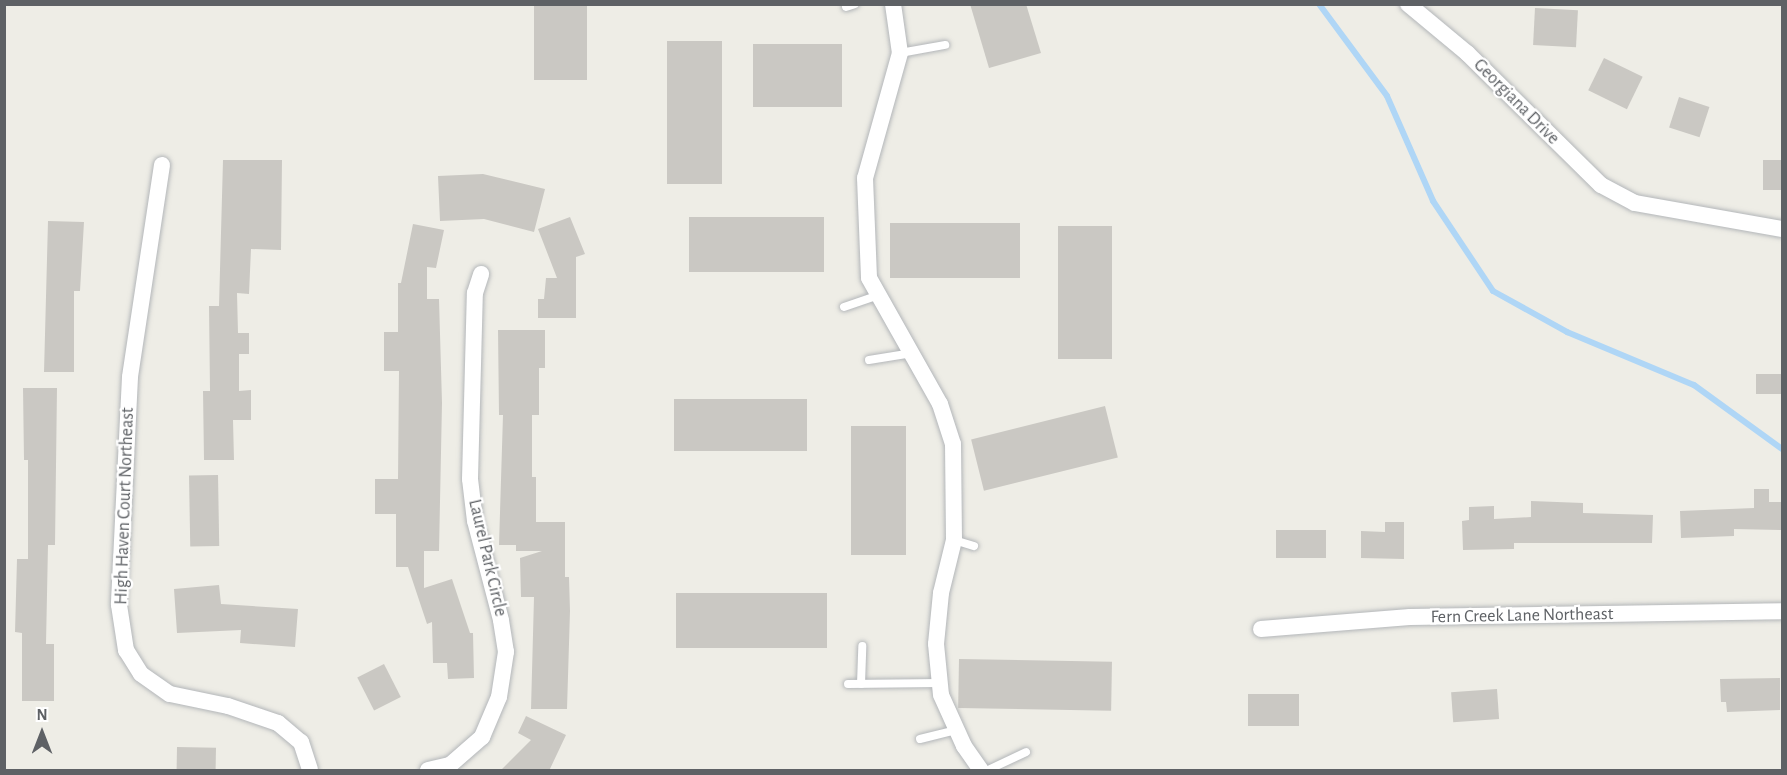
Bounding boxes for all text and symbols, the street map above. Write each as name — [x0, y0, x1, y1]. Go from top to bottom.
street label: Georgiana Drive — [1469, 55, 1563, 149]
street label: High Haven Court Northeast — [111, 407, 139, 605]
street label: Laurel Park Circle — [463, 497, 511, 619]
street label: Fern Creek Lane Northeast — [1430, 604, 1614, 628]
north arrow — [12, 703, 72, 763]
text: N — [36, 707, 48, 723]

